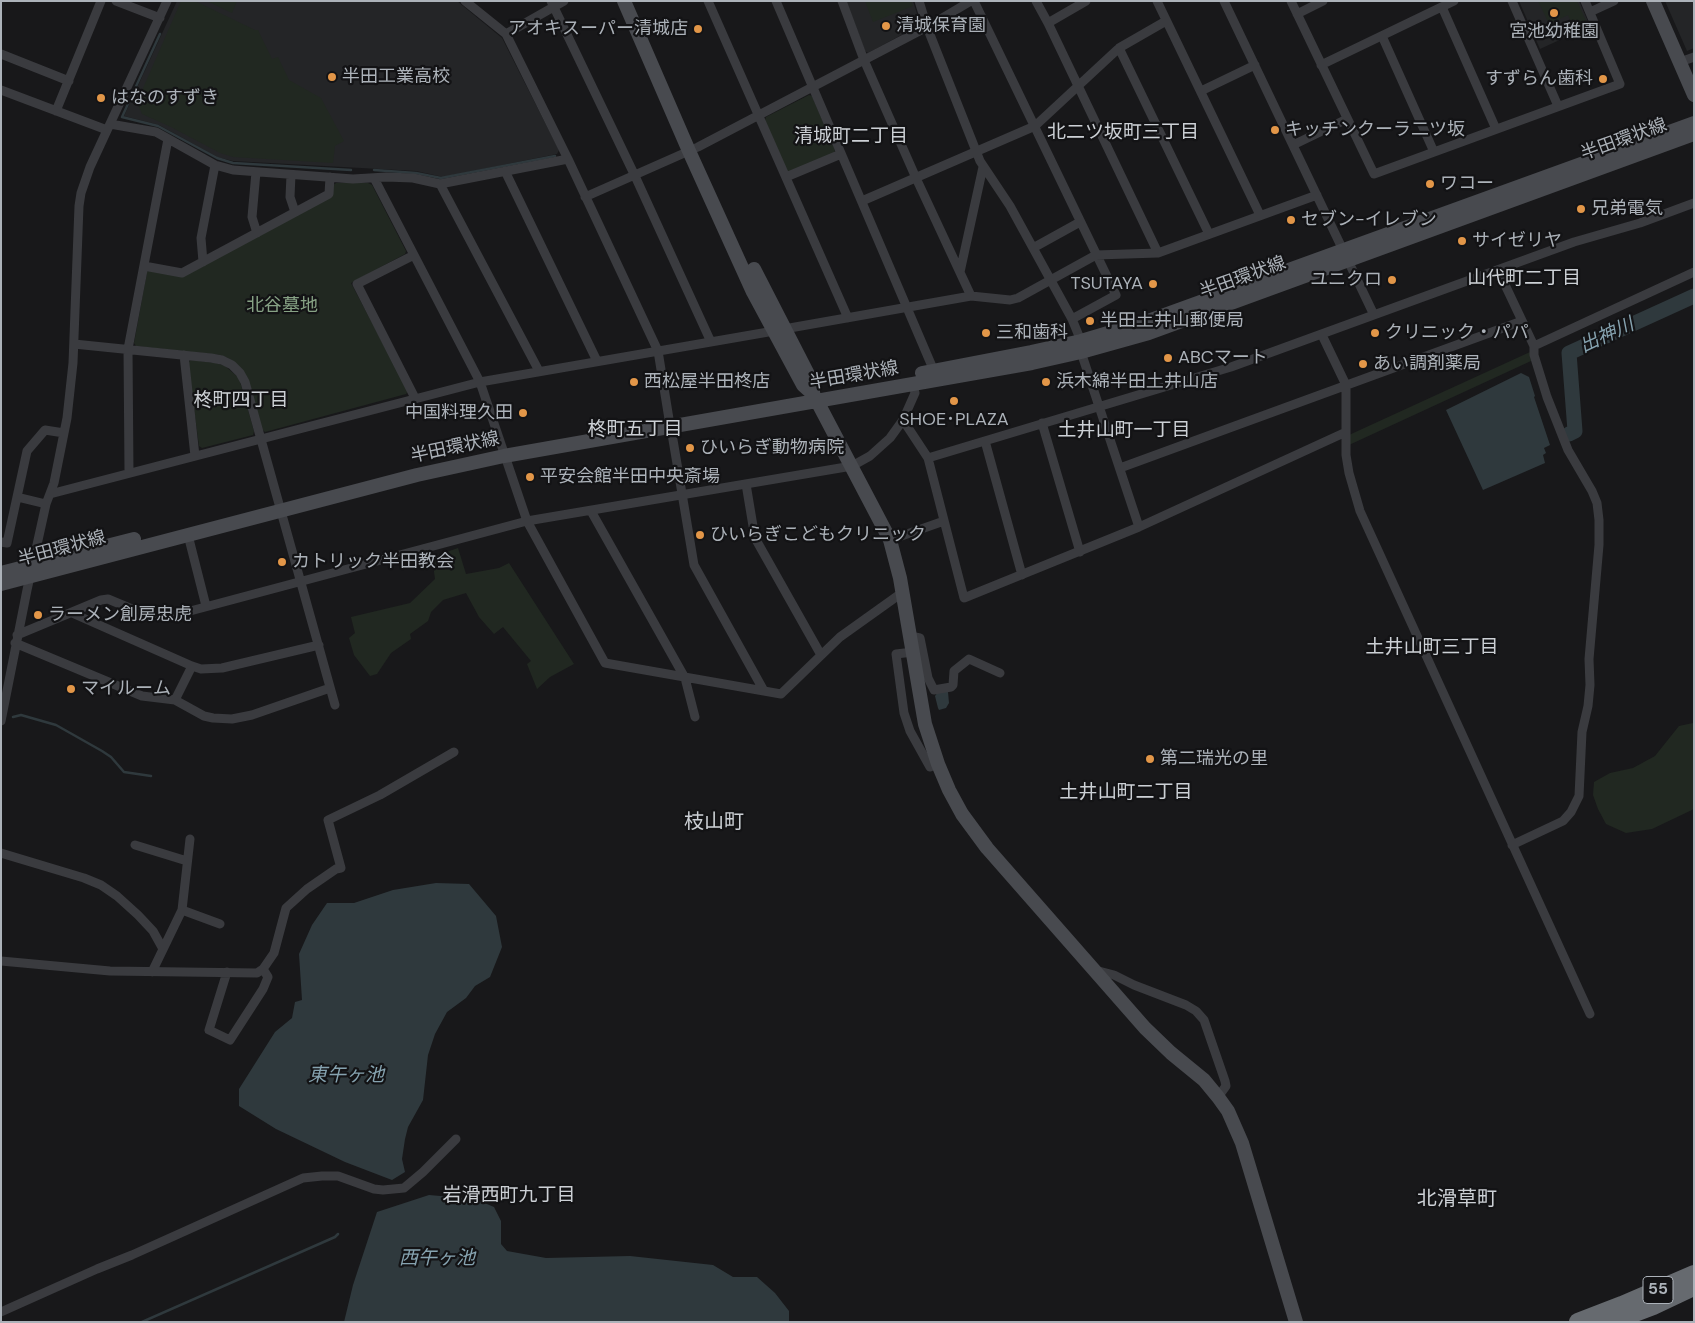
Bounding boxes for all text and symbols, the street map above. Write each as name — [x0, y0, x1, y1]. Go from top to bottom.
marker: 宮池幼稚園 — [1548, 7, 1560, 19]
place label: 清城保育園 — [896, 15, 986, 37]
place label: アオキスーパー清城店 — [508, 18, 688, 40]
marker: 清城保育園 — [880, 20, 892, 32]
place label: 宮池幼稚園 — [1509, 21, 1599, 43]
marker: アオキスーパー清城店 — [692, 23, 704, 35]
place label: 半田工業高校 — [342, 66, 450, 88]
place label: すずらん歯科 — [1485, 68, 1593, 90]
marker: 半田工業高校 — [326, 71, 338, 83]
marker: すずらん歯科 — [1597, 73, 1609, 85]
place label: はなのすずき — [111, 87, 219, 109]
marker: はなのすずき — [95, 92, 107, 104]
street label: 半田環状線 — [1578, 114, 1670, 166]
place label: キッチンクーラ二ツ坂 — [1285, 119, 1465, 141]
district label: 北二ツ坂町三丁目 — [1047, 122, 1199, 144]
marker: キッチンクーラ二ツ坂 — [1269, 124, 1281, 136]
district label: 清城町二丁目 — [794, 126, 908, 148]
place label: ワコー — [1440, 173, 1494, 195]
marker: ワコー — [1424, 178, 1436, 190]
place label: 兄弟電気 — [1591, 198, 1663, 220]
marker: 兄弟電気 — [1575, 203, 1587, 215]
place label: セブン-イレブン — [1301, 209, 1437, 231]
marker: セブン-イレブン — [1285, 214, 1297, 226]
place label: サイゼリヤ — [1472, 230, 1562, 252]
marker: サイゼリヤ — [1456, 235, 1468, 247]
street label: 半田環状線 — [1197, 252, 1289, 304]
district label: 山代町二丁目 — [1467, 268, 1581, 290]
place label: ユニクロ — [1310, 269, 1382, 291]
place label: TSUTAYA — [1071, 273, 1143, 295]
marker: ユニクロ — [1386, 274, 1398, 286]
marker: TSUTAYA — [1147, 278, 1159, 290]
park label: 北谷墓地 — [246, 295, 318, 317]
place label: 半田土井山郵便局 — [1100, 310, 1244, 332]
water label: 出神川 — [1576, 314, 1638, 358]
marker: 半田土井山郵便局 — [1084, 315, 1096, 327]
place label: 三和歯科 — [996, 322, 1068, 344]
place label: クリニック・パパ — [1385, 322, 1529, 344]
marker: 三和歯科 — [980, 327, 992, 339]
marker: クリニック・パパ — [1369, 327, 1381, 339]
place label: ABCマート — [1178, 347, 1268, 369]
marker: ABCマート — [1162, 352, 1174, 364]
place label: あい調剤薬局 — [1373, 353, 1481, 375]
street label: 半田環状線 — [808, 358, 900, 394]
marker: あい調剤薬局 — [1357, 358, 1369, 370]
place label: 西松屋半田柊店 — [644, 371, 770, 393]
place label: 浜木綿半田土井山店 — [1056, 371, 1218, 393]
marker: 西松屋半田柊店 — [628, 376, 640, 388]
marker: 浜木綿半田土井山店 — [1040, 376, 1052, 388]
district label: 柊町四丁目 — [194, 390, 288, 412]
marker: SHOE･PLAZA — [948, 395, 960, 407]
place label: 中国料理久田 — [405, 402, 513, 424]
marker: 中国料理久田 — [517, 407, 529, 419]
place label: SHOE･PLAZA — [899, 409, 1009, 431]
district label: 柊町五丁目 — [588, 419, 682, 441]
district label: 土井山町一丁目 — [1058, 420, 1190, 442]
street label: 半田環状線 — [409, 428, 501, 468]
place label: ひいらぎ動物病院 — [700, 437, 844, 459]
marker: ひいらぎ動物病院 — [684, 442, 696, 454]
place label: 平安会館半田中央斎場 — [540, 466, 720, 488]
marker: 平安会館半田中央斎場 — [524, 471, 536, 483]
place label: ひいらぎこどもクリニック — [710, 524, 926, 546]
street label: 半田環状線 — [16, 527, 108, 571]
marker: ひいらぎこどもクリニック — [694, 529, 706, 541]
place label: カトリック半田教会 — [292, 551, 454, 573]
marker: カトリック半田教会 — [276, 556, 288, 568]
place label: ラーメン創房忠虎 — [48, 604, 192, 626]
marker: ラーメン創房忠虎 — [32, 609, 44, 621]
district label: 土井山町三丁目 — [1366, 637, 1498, 659]
place label: マイルーム — [81, 678, 171, 700]
marker: マイルーム — [65, 683, 77, 695]
place label: 第二瑞光の里 — [1160, 748, 1268, 770]
marker: 第二瑞光の里 — [1144, 753, 1156, 765]
district label: 土井山町二丁目 — [1060, 782, 1192, 804]
district label: 枝山町 — [684, 811, 744, 835]
water label: 東午ヶ池 — [308, 1065, 384, 1087]
district label: 岩滑西町九丁目 — [443, 1185, 575, 1207]
district label: 北滑草町 — [1417, 1188, 1497, 1212]
water label: 西午ヶ池 — [399, 1248, 475, 1270]
road number: 55 — [1643, 1276, 1673, 1304]

